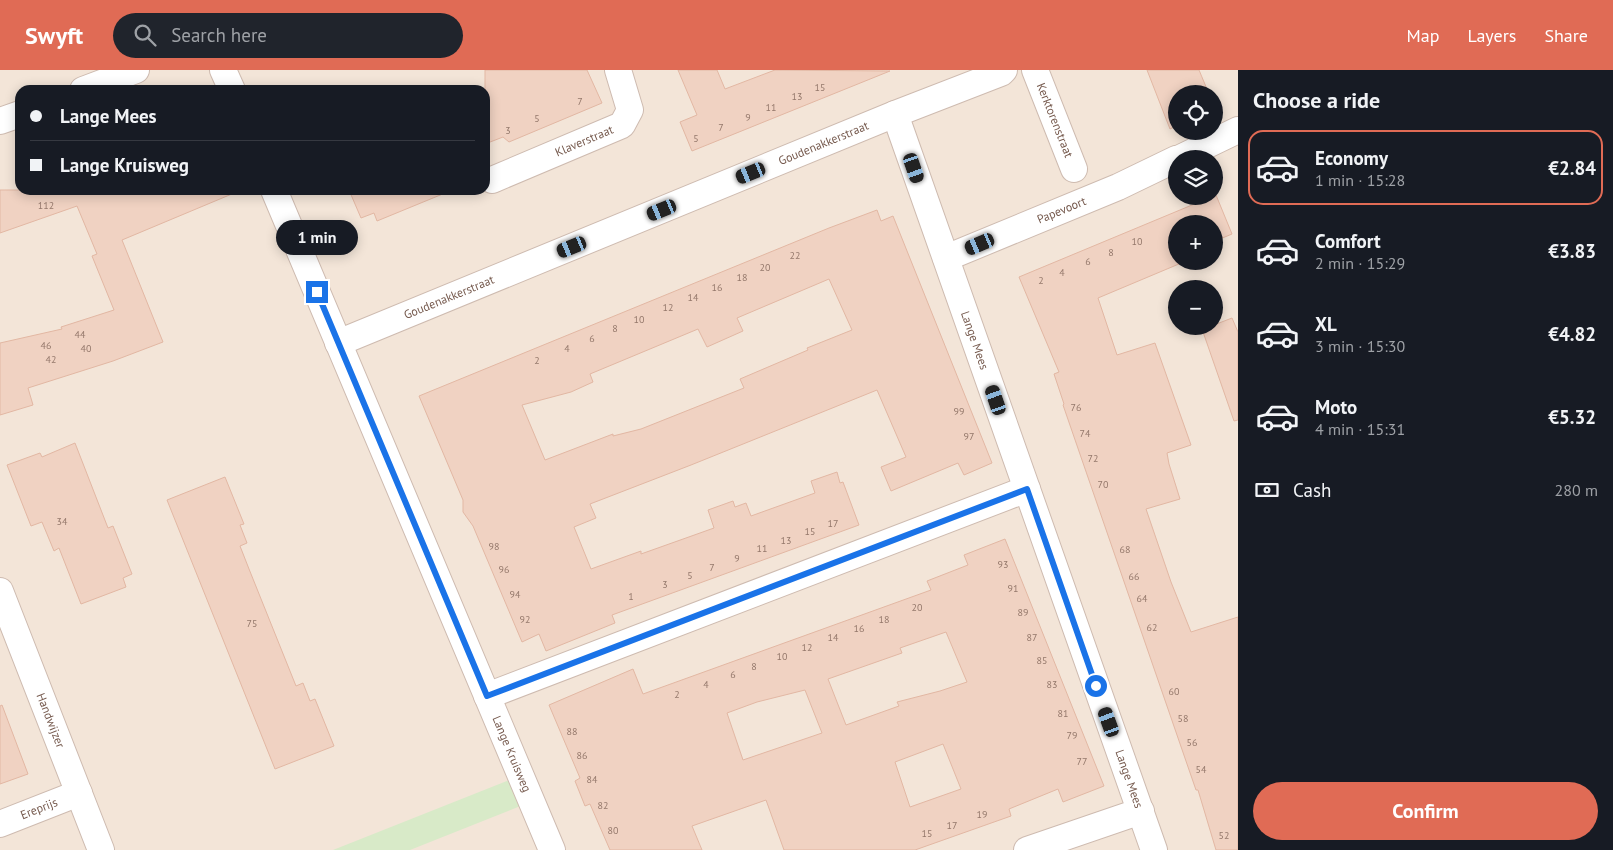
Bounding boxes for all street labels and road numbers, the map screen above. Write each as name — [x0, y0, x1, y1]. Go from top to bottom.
street label: Kerktorenstraat — [1034, 81, 1077, 160]
street label: Goudenakkerstraat — [776, 118, 871, 168]
street label: Klaverstraat — [552, 122, 615, 160]
street label: Papevoort — [1035, 193, 1088, 227]
street label: Goudenakkerstraat — [401, 272, 496, 322]
street label: Lange Mees — [958, 309, 992, 371]
street label: Handwijzer — [33, 691, 68, 750]
street label: Lange Kruisweg — [489, 713, 535, 794]
street label: Lange Mees — [1112, 748, 1147, 810]
street label: Ereprijs — [18, 794, 60, 822]

